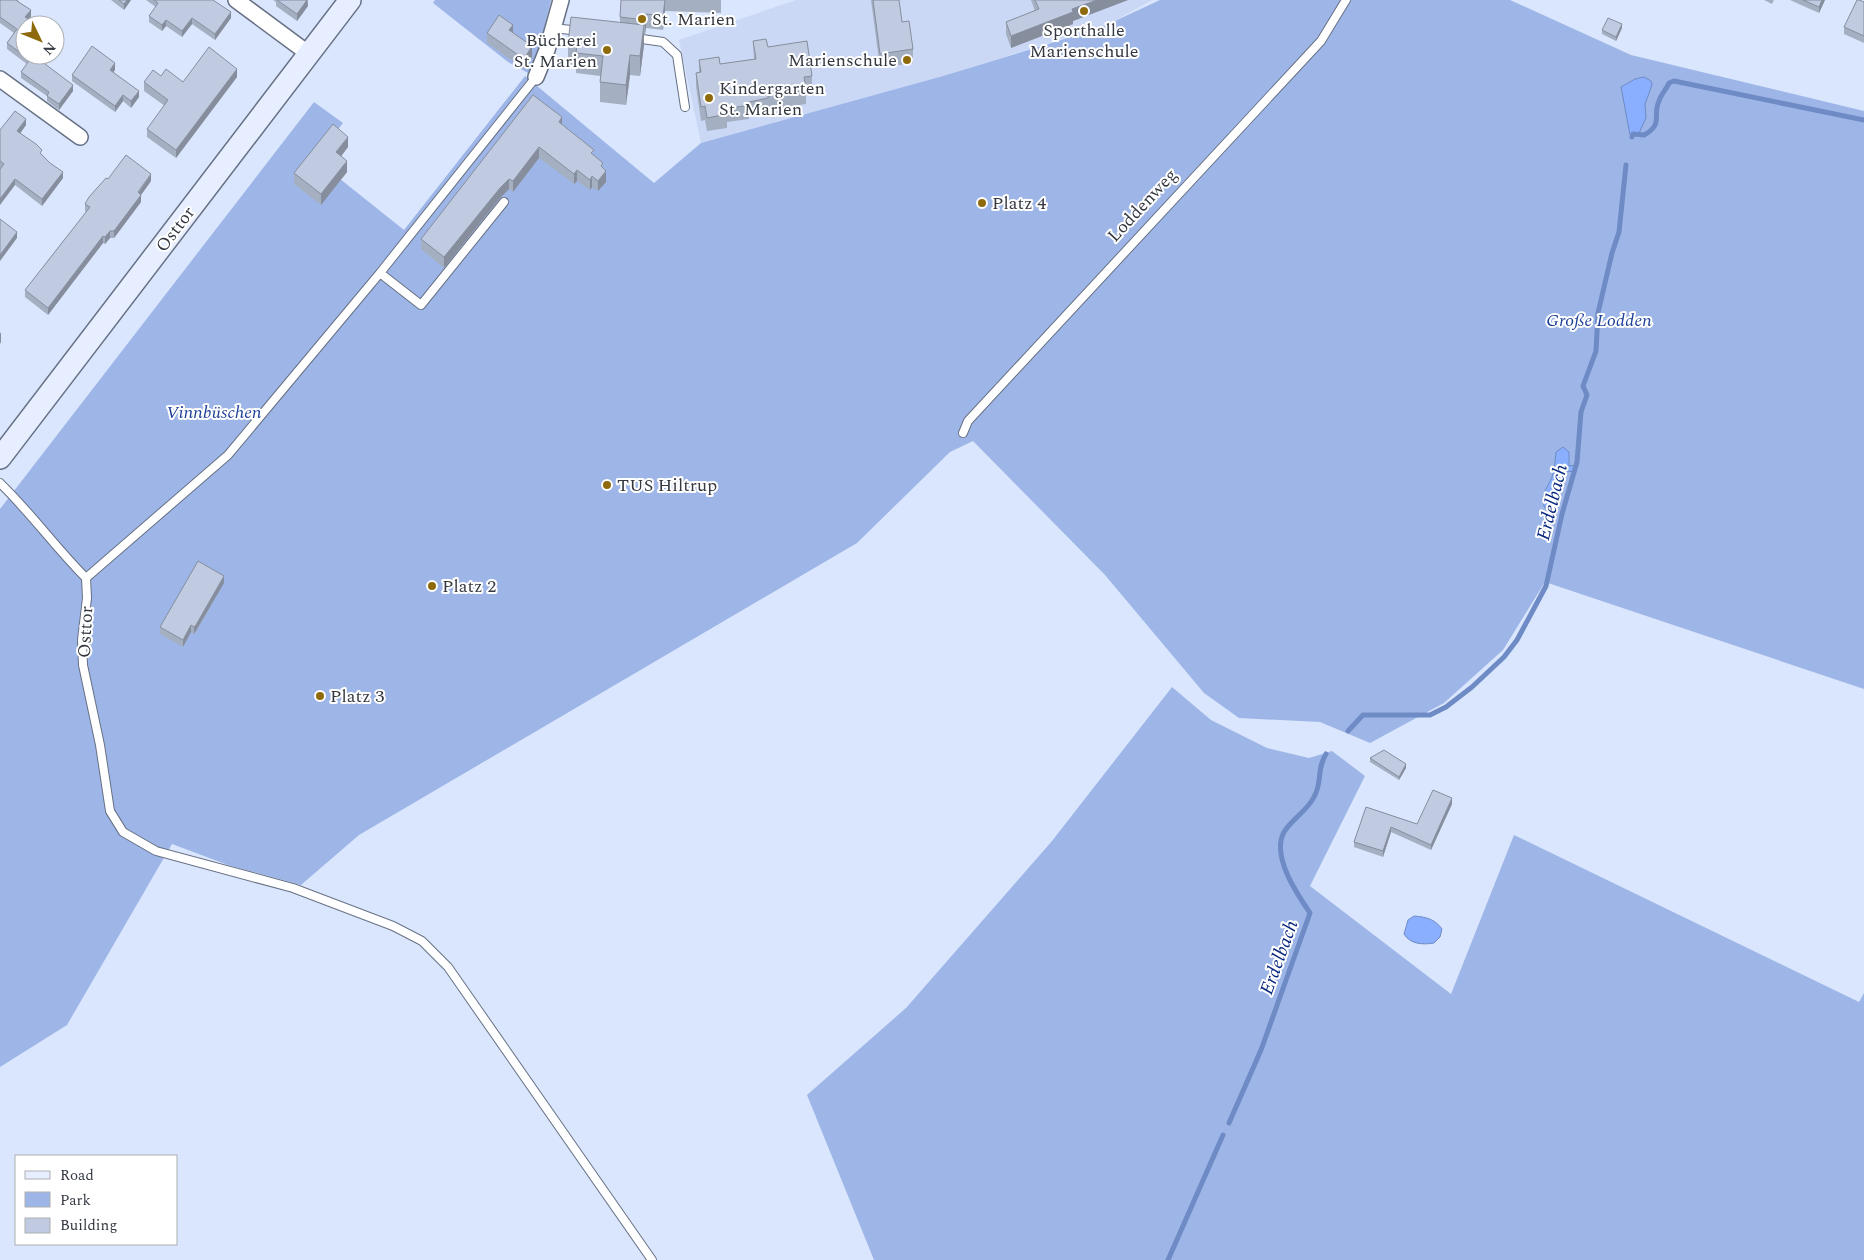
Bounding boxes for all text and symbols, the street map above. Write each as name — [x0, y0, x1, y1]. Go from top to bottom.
marker: Sporthalle Marienschule — [1078, 5, 1090, 17]
place label: St. Marien — [652, 6, 735, 33]
marker: St. Marien — [636, 13, 648, 25]
north arrow — [15, 15, 65, 65]
place label: Sporthalle Marienschule — [1029, 17, 1139, 65]
place label: Bücherei St. Marien — [514, 27, 597, 75]
text: N — [38, 37, 61, 60]
marker: Bücherei St. Marien — [601, 44, 613, 56]
place label: Marienschule — [788, 47, 897, 74]
marker: Marienschule — [901, 54, 913, 66]
place label: Kindergarten St. Marien — [719, 75, 825, 123]
marker: Kindergarten St. Marien — [703, 92, 715, 104]
street label: Loddenweg — [1101, 162, 1184, 248]
place label: Platz 4 — [992, 190, 1046, 217]
marker: Platz 4 — [976, 197, 988, 209]
street label: Osttor — [149, 201, 202, 258]
park label: Große Lodden — [1546, 307, 1652, 334]
park label: Vinnbüschen — [166, 399, 262, 426]
water label: Erdelbach — [1529, 461, 1576, 544]
place label: TUS Hiltrup — [617, 472, 717, 499]
marker: TUS Hiltrup — [601, 479, 613, 491]
place label: Platz 2 — [442, 573, 496, 600]
marker: Platz 2 — [426, 580, 438, 592]
street label: Osttor — [71, 605, 100, 659]
place label: Platz 3 — [330, 683, 384, 710]
marker: Platz 3 — [314, 690, 326, 702]
water label: Erdelbach — [1253, 916, 1306, 999]
legend — [15, 1155, 178, 1245]
text: Road — [60, 1164, 94, 1187]
text: Park — [60, 1189, 91, 1212]
text: Building — [60, 1214, 117, 1237]

